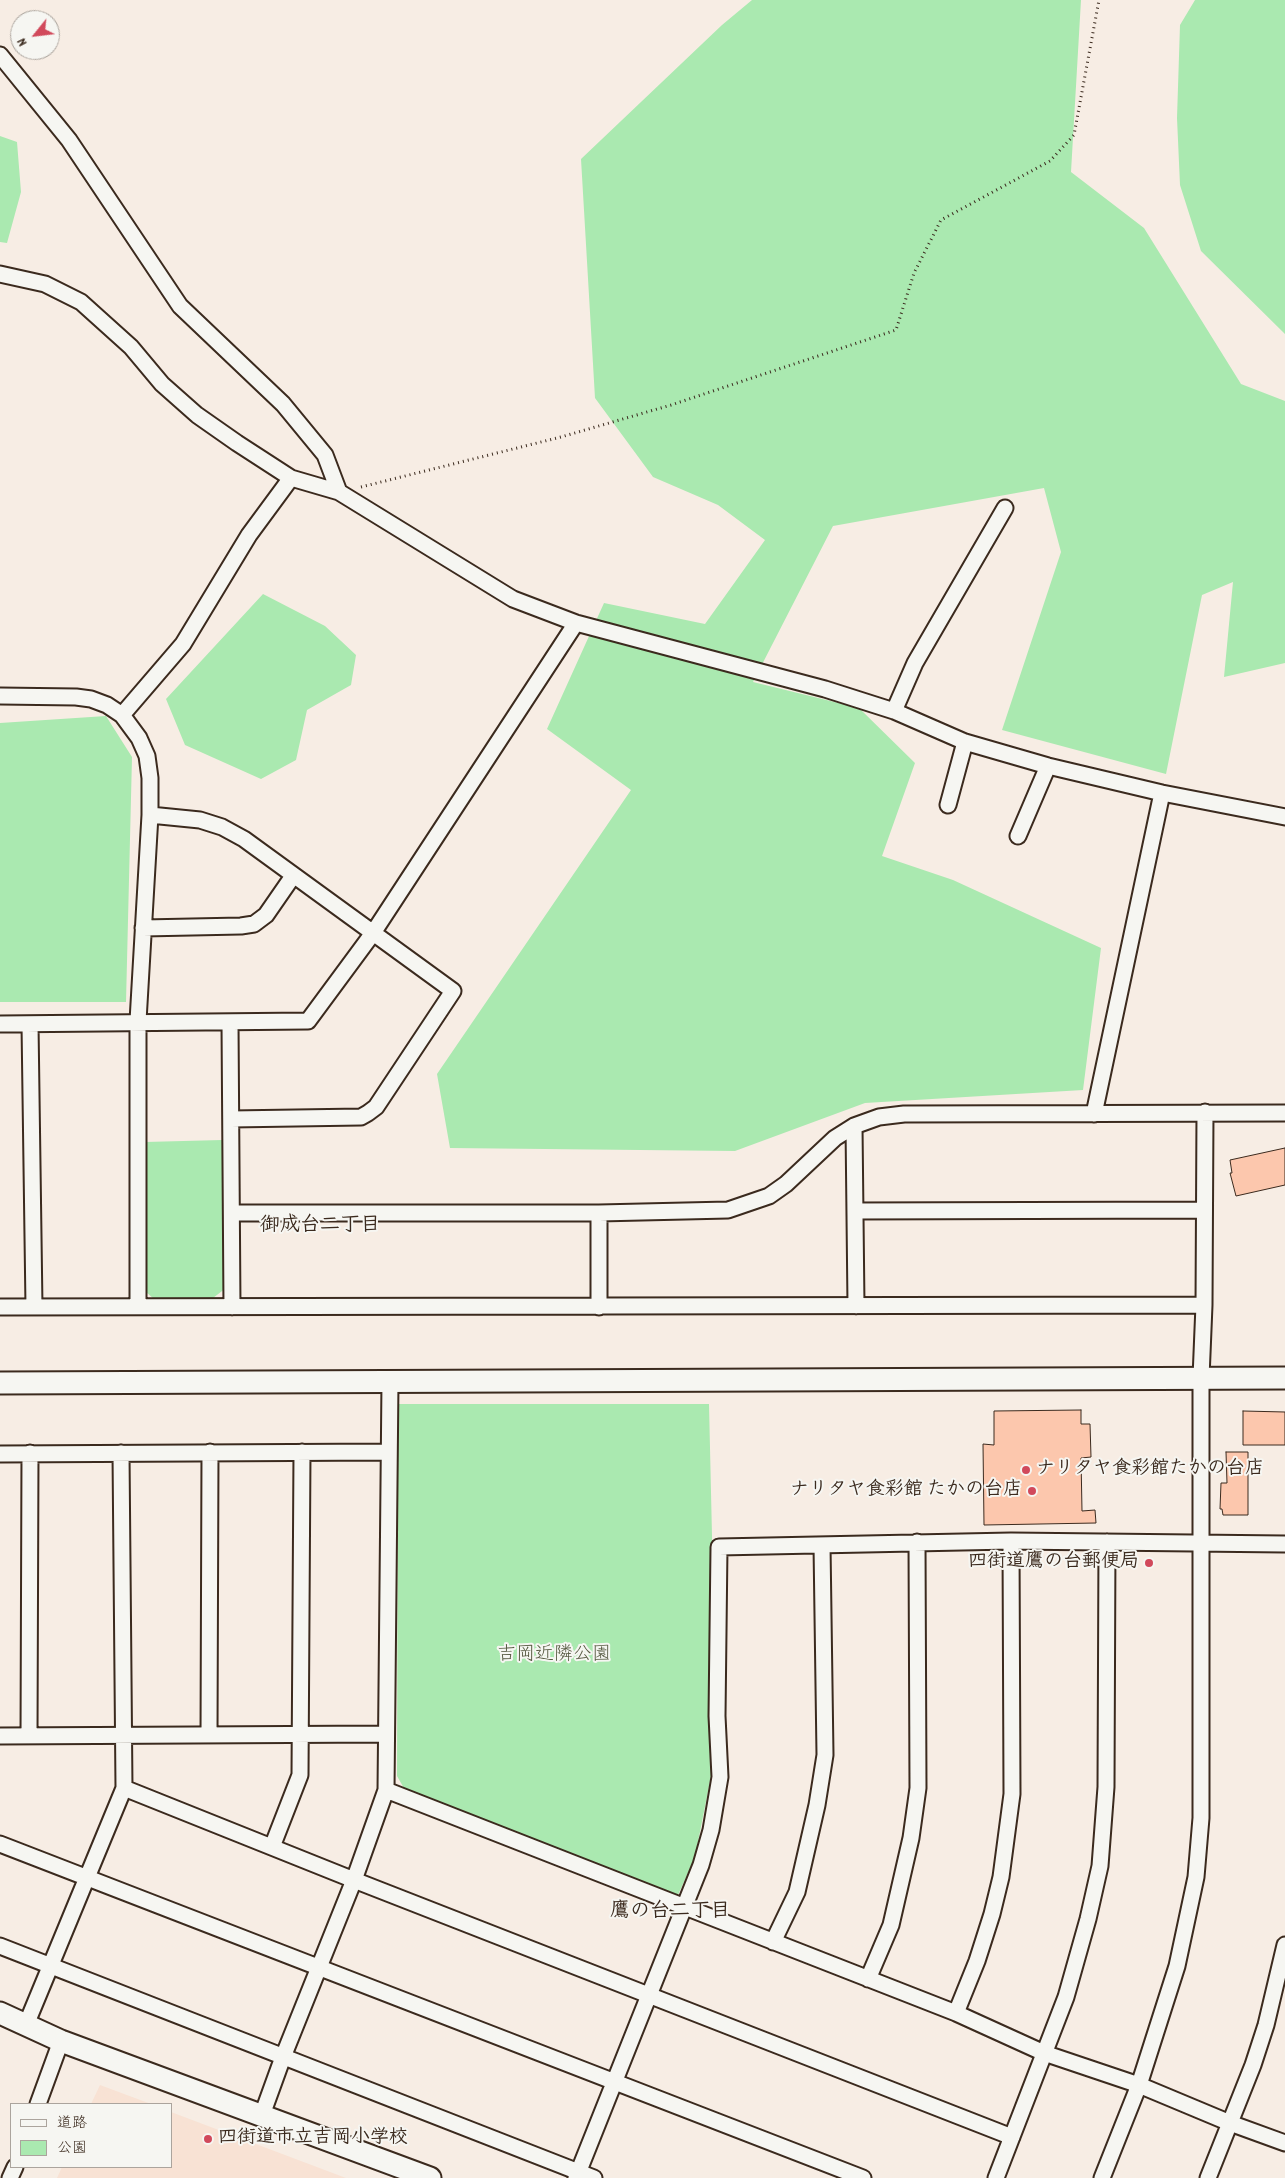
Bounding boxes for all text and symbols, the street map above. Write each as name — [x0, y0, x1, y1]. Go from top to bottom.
north arrow — [10, 10, 60, 60]
text: N — [12, 34, 33, 50]
district label: 御成台二丁目 — [260, 1215, 380, 1239]
place label: ナリタヤ食彩館たかの台店 — [1036, 1459, 1264, 1481]
marker: ナリタヤ食彩館たかの台店 — [1020, 1464, 1032, 1476]
place label: ナリタヤ食彩館 たかの台店 — [790, 1480, 1022, 1502]
marker: ナリタヤ食彩館 たかの台店 — [1026, 1485, 1038, 1497]
place label: 四街道鷹の台郵便局 — [968, 1552, 1139, 1574]
marker: 四街道鷹の台郵便局 — [1143, 1557, 1155, 1569]
park label: 吉岡近隣公園 — [497, 1645, 611, 1667]
district label: 鷹の台二丁目 — [610, 1901, 730, 1925]
legend — [10, 2103, 172, 2168]
text: 道路 — [57, 2113, 87, 2135]
place label: 四街道市立吉岡小学校 — [218, 2128, 408, 2150]
marker: 四街道市立吉岡小学校 — [202, 2133, 214, 2145]
text: 公園 — [57, 2138, 87, 2160]

